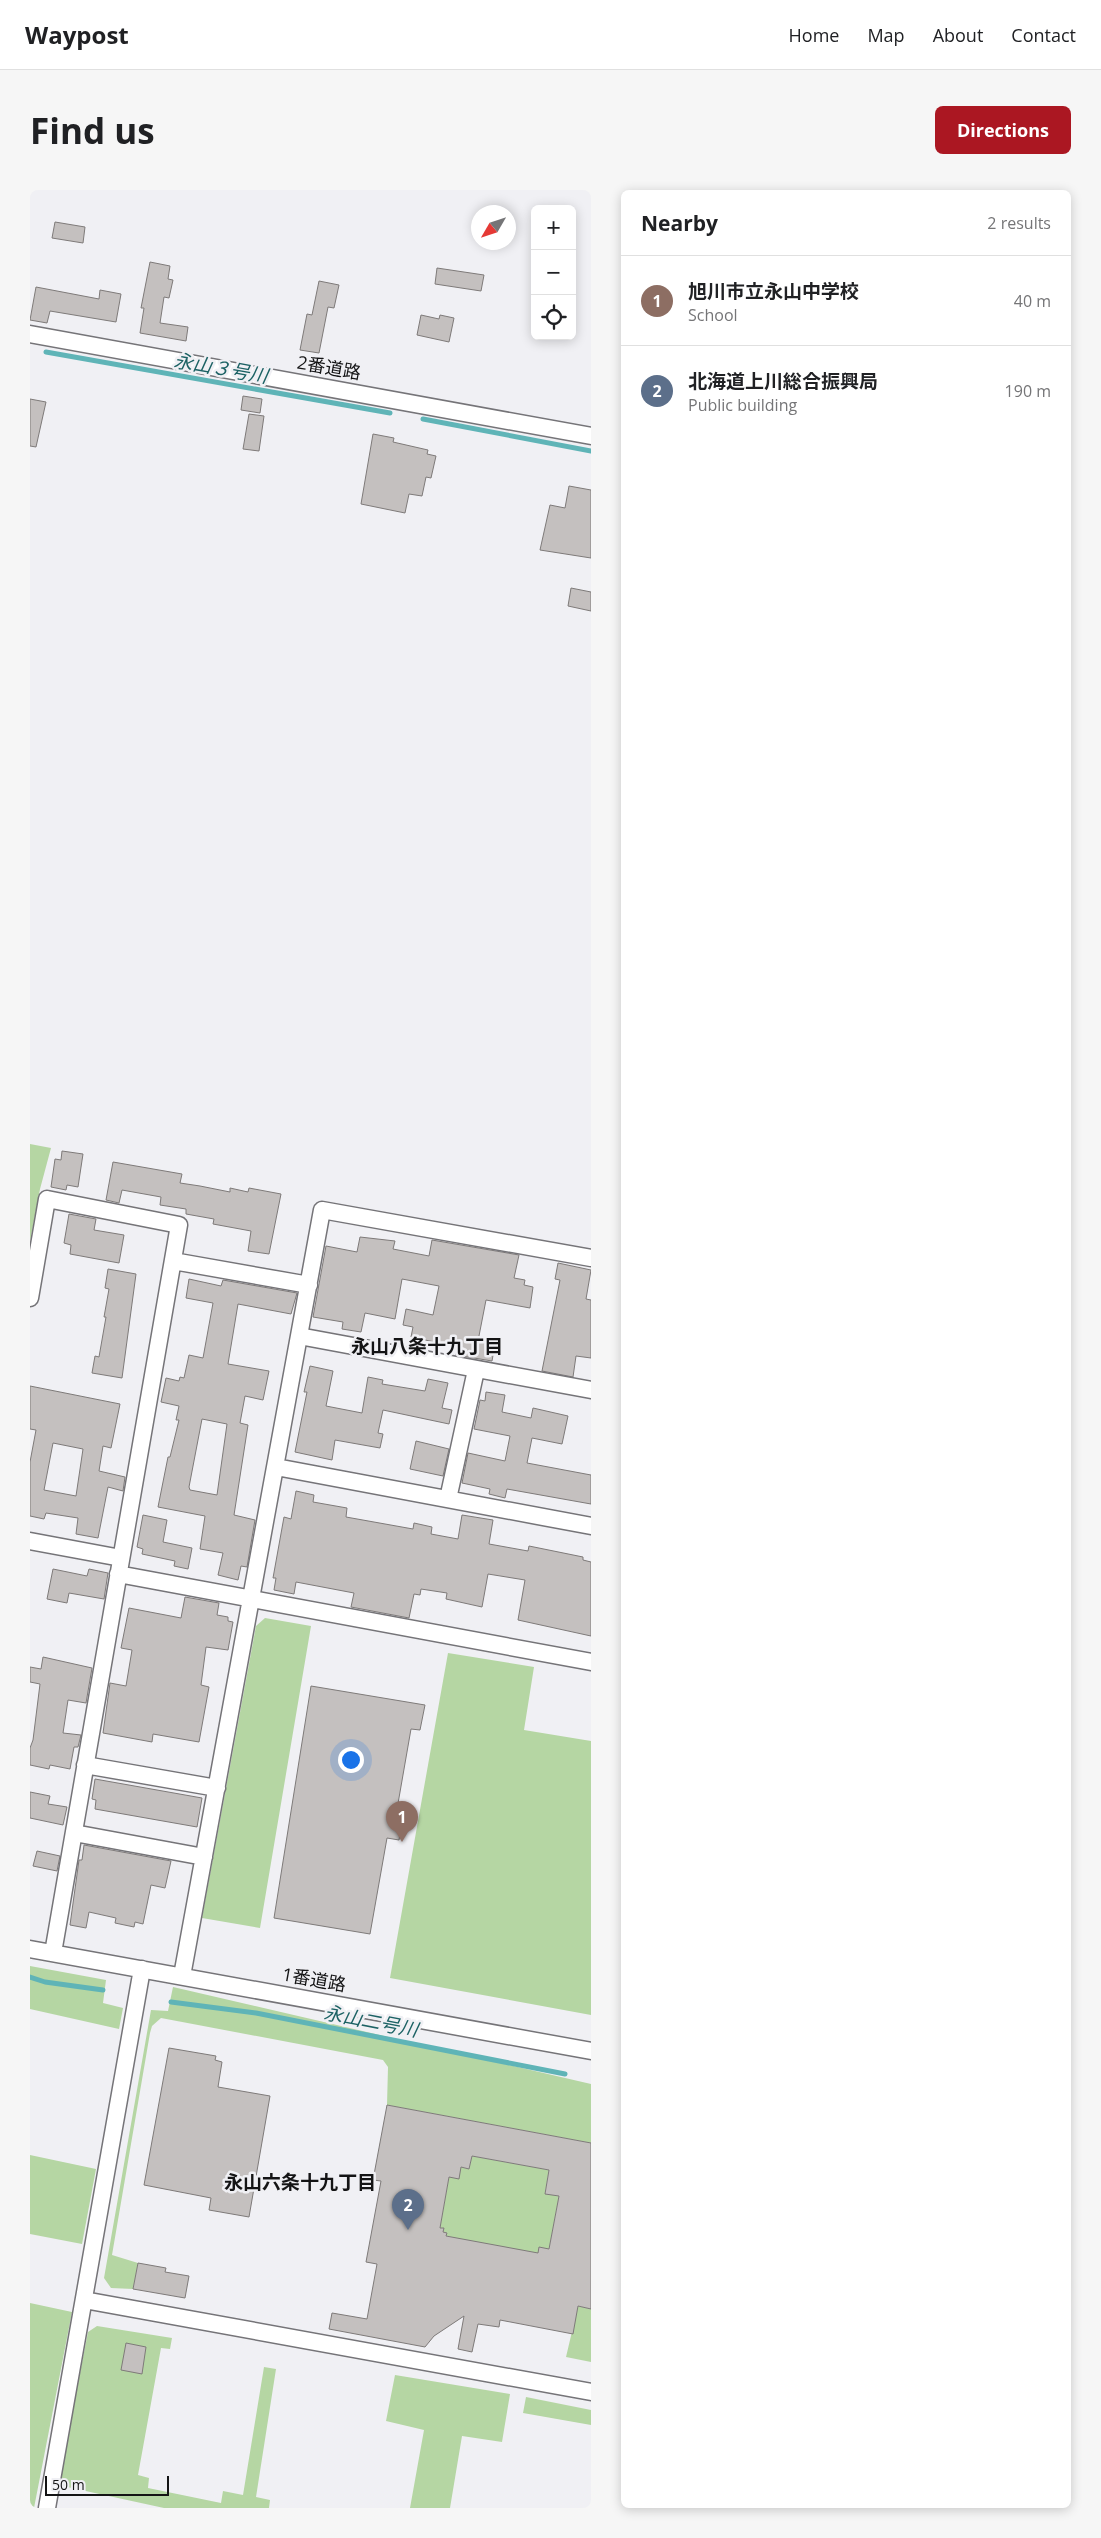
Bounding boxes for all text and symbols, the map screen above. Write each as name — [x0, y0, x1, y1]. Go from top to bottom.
text: Waypost — [25, 18, 129, 51]
text: Home — [789, 23, 839, 47]
text: Map — [867, 23, 905, 47]
text: About — [933, 23, 983, 47]
text: Contact — [1011, 23, 1076, 47]
button: Directions — [935, 106, 1071, 154]
text: Find us — [30, 107, 155, 154]
north arrow — [471, 205, 516, 250]
map controls — [531, 205, 576, 340]
button: + — [531, 205, 576, 250]
text: Nearby — [641, 209, 718, 237]
text: 2 results — [987, 212, 1051, 234]
button: − — [531, 250, 576, 295]
text: 旭川市立永山中学校 — [688, 278, 859, 304]
text: 1 — [652, 290, 662, 312]
text: 40 m — [1014, 290, 1051, 312]
button: locate — [531, 295, 576, 340]
text: School — [688, 304, 738, 326]
water label: 永山３号川 — [172, 347, 272, 389]
street label: 2番道路 — [295, 350, 363, 384]
text: 北海道上川総合振興局 — [688, 368, 878, 394]
text: 2 — [652, 380, 662, 402]
text: 190 m — [1005, 380, 1051, 402]
text: Public building — [688, 394, 797, 416]
district label: 永山八条十九丁目 — [351, 1333, 503, 1359]
your location — [338, 1747, 364, 1773]
pin: 1 — [386, 1801, 418, 1842]
street label: 1番道路 — [280, 1962, 348, 1996]
water label: 永山二号川 — [322, 1999, 422, 2043]
district label: 永山六条十九丁目 — [224, 2169, 376, 2195]
pin: 2 — [392, 2189, 424, 2230]
scale bar — [45, 2473, 169, 2496]
text: 50 m — [52, 2475, 85, 2494]

